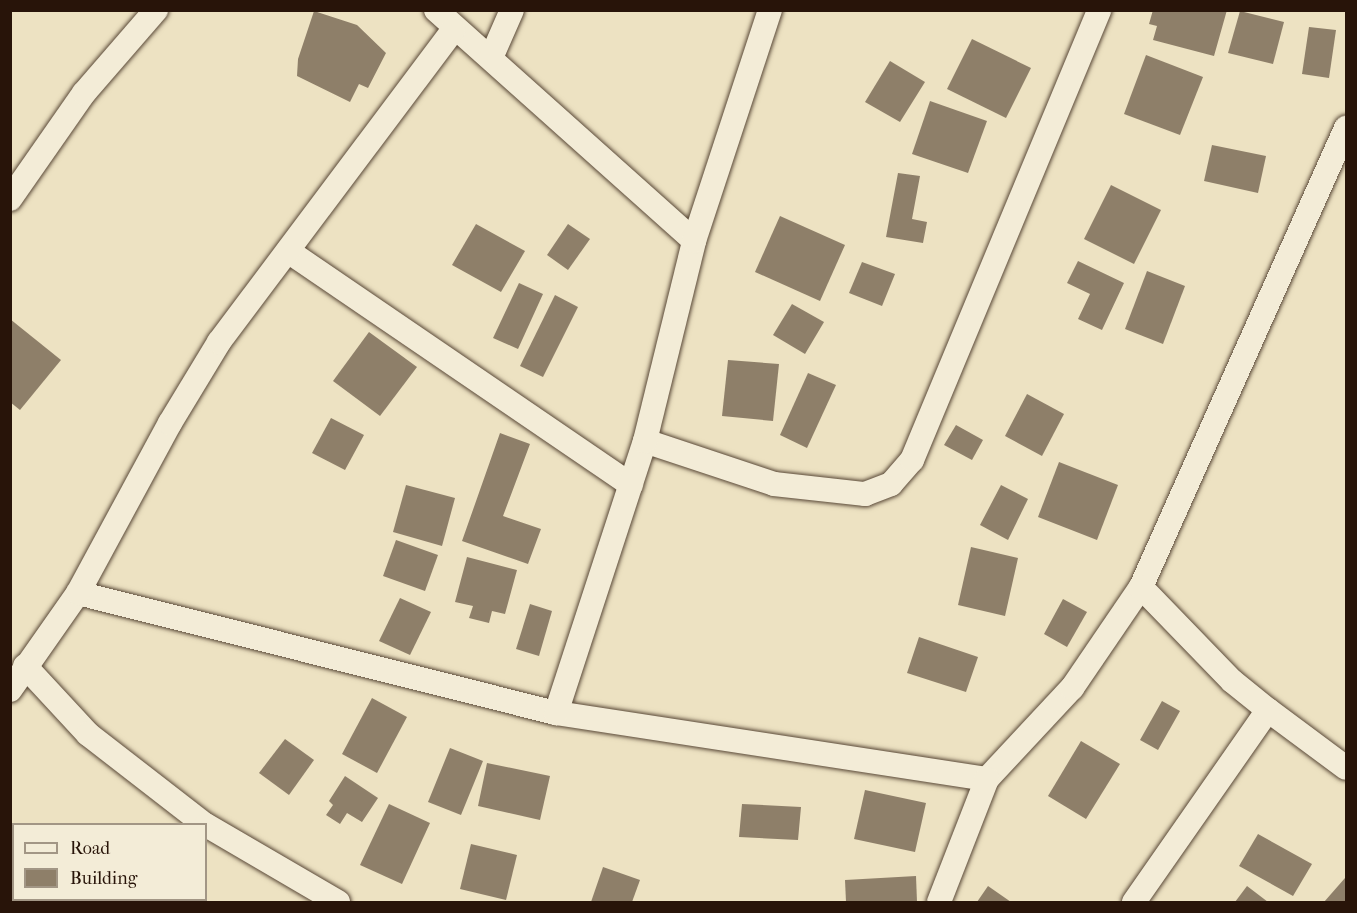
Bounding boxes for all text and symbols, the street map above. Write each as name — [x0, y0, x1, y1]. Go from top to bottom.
legend — [12, 823, 207, 901]
text: Road — [70, 838, 110, 859]
text: Building — [70, 868, 137, 889]

